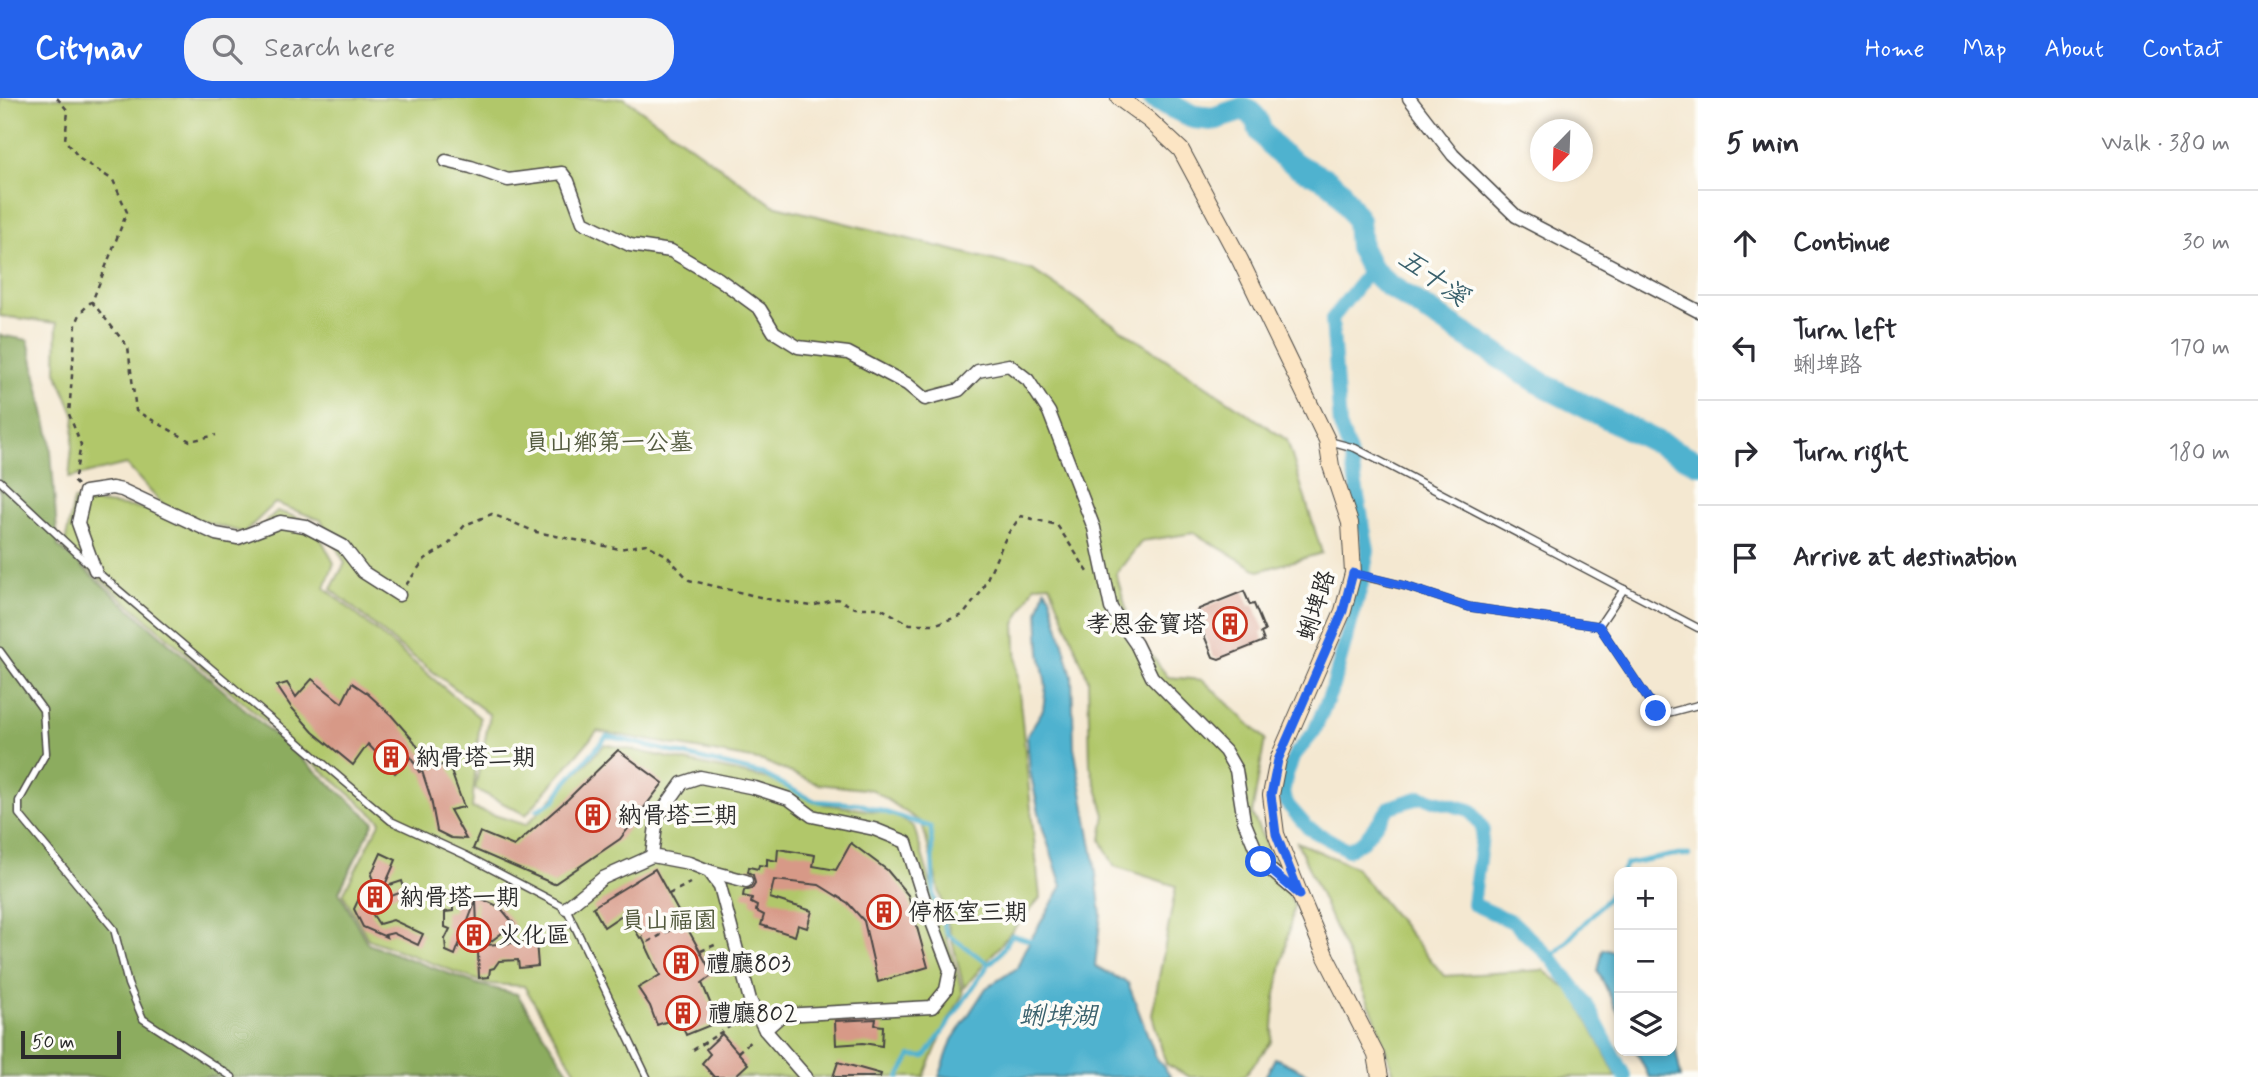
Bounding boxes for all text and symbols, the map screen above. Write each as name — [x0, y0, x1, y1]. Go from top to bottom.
search box — [184, 18, 674, 81]
text: Citynav — [35, 27, 142, 71]
icon: search — [208, 30, 246, 68]
text: Search here — [264, 32, 395, 66]
text: Home — [1865, 34, 1925, 65]
text: Map — [1963, 34, 2007, 65]
text: About — [2045, 34, 2104, 65]
text: Contact — [2142, 34, 2223, 65]
north arrow — [1530, 119, 1593, 182]
text: 5 min — [1726, 124, 1800, 163]
text: Walk · 380 m — [2101, 129, 2230, 159]
icon: ahead — [1726, 224, 1764, 262]
text: Continue — [1793, 226, 1890, 260]
text: 30 m — [2182, 228, 2230, 258]
water label: 五十溪 — [1391, 242, 1476, 316]
text: Turn left — [1793, 314, 1897, 348]
icon: left — [1726, 329, 1764, 367]
text: 170 m — [2170, 333, 2230, 363]
text: 蜊埤路 — [1793, 351, 1862, 381]
park label: 員山鄉第一公墓 — [525, 428, 693, 459]
icon: right — [1726, 434, 1764, 472]
text: Turn right — [1793, 436, 1909, 470]
text: 180 m — [2169, 438, 2230, 468]
icon: arrive — [1726, 539, 1764, 577]
text: Arrive at destination — [1793, 541, 2017, 575]
street label: 蜊埤路 — [1292, 566, 1343, 644]
building icon: 孝恩金寶塔 — [1211, 605, 1249, 643]
place label: 孝恩金寶塔 — [1086, 610, 1206, 641]
route end — [1640, 695, 1671, 726]
building icon: 納骨塔二期 — [372, 738, 410, 776]
place label: 納骨塔二期 — [416, 743, 536, 774]
building icon: 納骨塔三期 — [574, 796, 612, 834]
place label: 納骨塔三期 — [618, 801, 738, 832]
route start — [1245, 846, 1276, 877]
map controls — [1614, 867, 1677, 1056]
button: + — [1614, 867, 1677, 930]
building icon: 納骨塔一期 — [356, 878, 394, 916]
place label: 納骨塔一期 — [400, 883, 520, 914]
building icon: 停柩室三期 — [865, 893, 903, 931]
place label: 停柩室三期 — [908, 898, 1028, 929]
park label: 員山福園 — [621, 906, 717, 937]
building icon: 火化區 — [455, 916, 493, 954]
place label: 火化區 — [498, 921, 570, 952]
button: − — [1614, 930, 1677, 993]
building icon: 禮廳803 — [662, 944, 700, 982]
place label: 禮廳803 — [706, 949, 791, 980]
button: layers — [1614, 993, 1677, 1056]
building icon: 禮廳802 — [664, 994, 702, 1032]
place label: 禮廳802 — [708, 999, 798, 1030]
water label: 蜊埤湖 — [1019, 1000, 1100, 1034]
scale bar — [21, 1028, 121, 1060]
text: 50 m — [32, 1030, 75, 1055]

